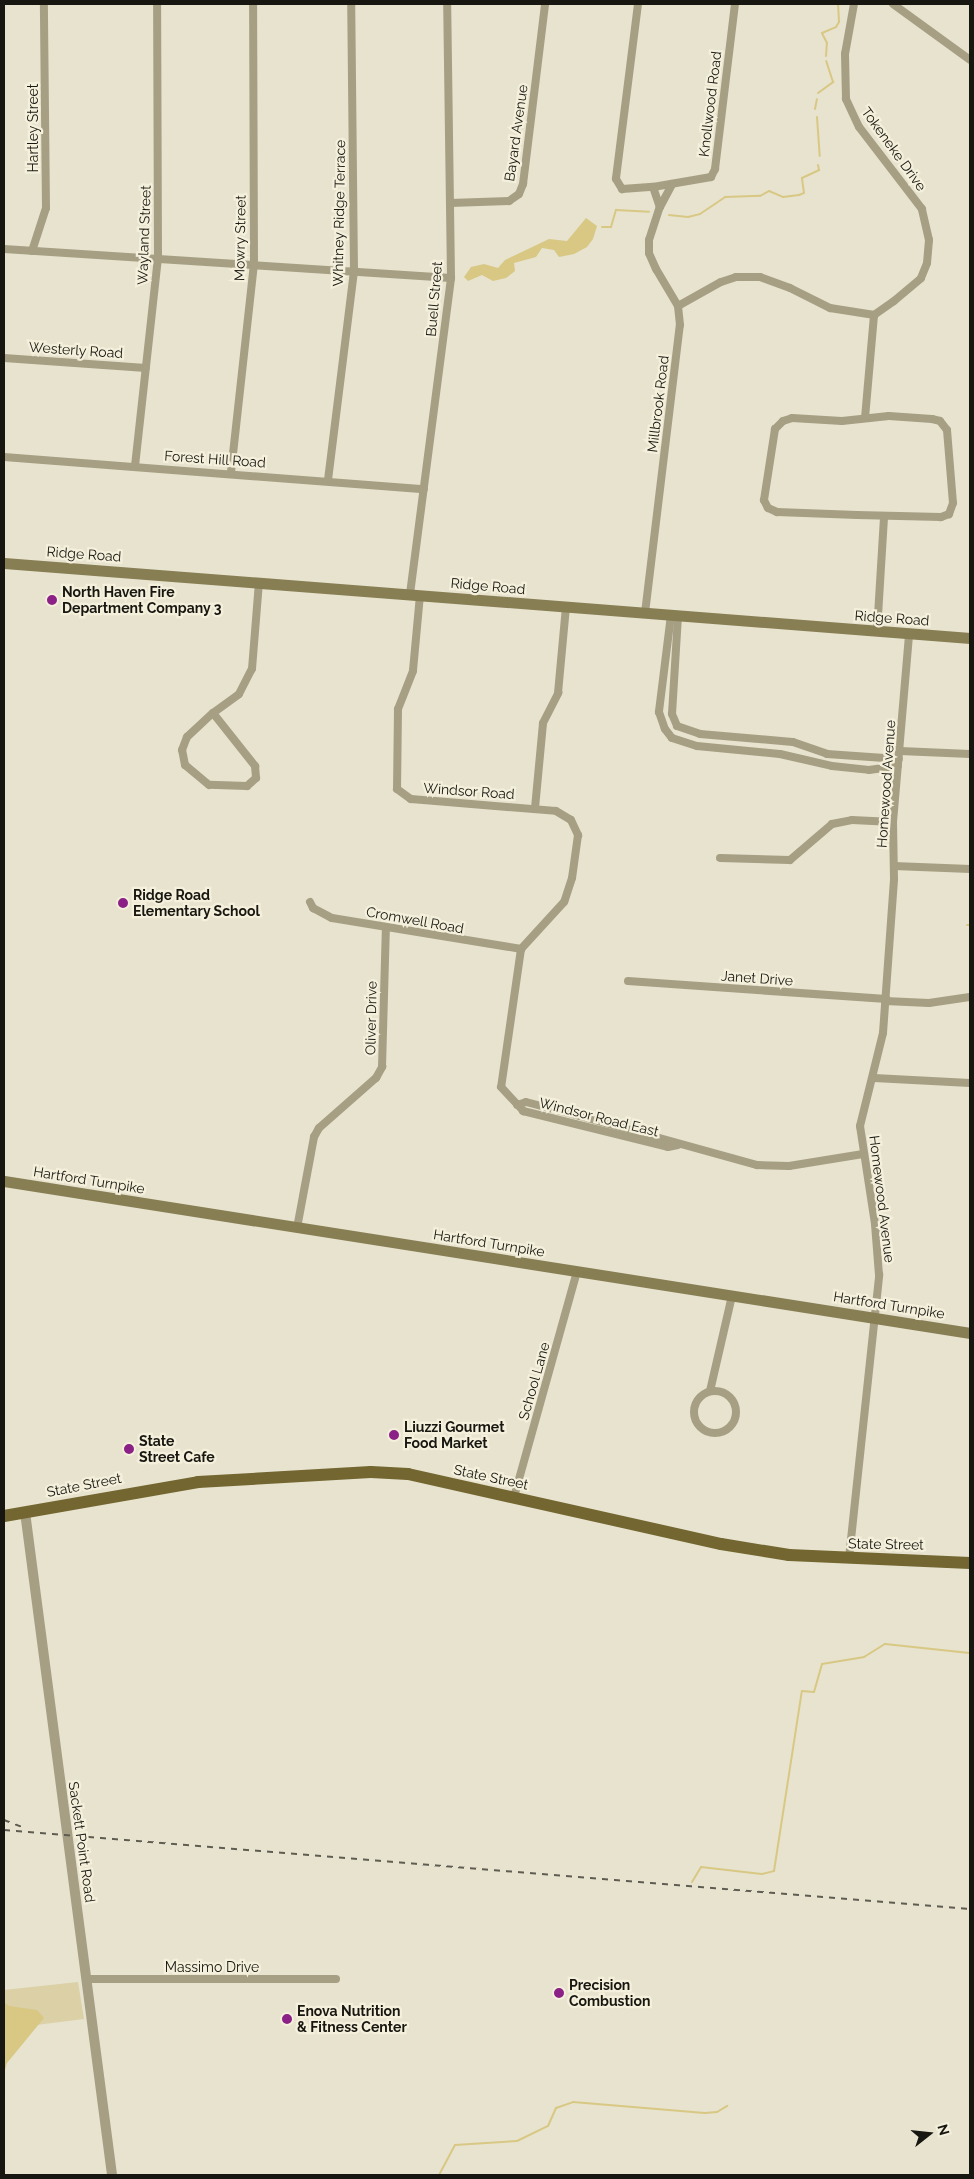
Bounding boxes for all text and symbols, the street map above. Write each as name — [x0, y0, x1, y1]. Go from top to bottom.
street label: Knollwood Road — [695, 50, 725, 158]
street label: Hartley Street — [25, 83, 41, 173]
street label: Bayard Avenue — [501, 83, 531, 183]
street label: Tokeneke Drive — [858, 104, 930, 194]
street label: Whitney Ridge Terrace — [329, 139, 349, 287]
street label: Wayland Street — [134, 185, 154, 285]
street label: Mowry Street — [231, 195, 249, 281]
street label: Buell Street — [422, 260, 446, 338]
street label: Westerly Road — [28, 338, 124, 362]
street label: Millbrook Road — [644, 355, 672, 453]
street label: Forest Hill Road — [163, 447, 267, 471]
street label: Ridge Road — [46, 543, 122, 565]
street label: Ridge Road — [450, 574, 526, 598]
place label: North Haven Fire Department Company 3 — [62, 584, 222, 616]
marker: North Haven Fire Department Company 3 — [46, 594, 58, 606]
street label: Ridge Road — [854, 607, 930, 629]
street label: Homewood Avenue — [873, 719, 899, 849]
street label: Windsor Road — [423, 779, 515, 803]
place label: Ridge Road Elementary School — [133, 887, 260, 920]
marker: Ridge Road Elementary School — [117, 897, 129, 909]
street label: Cromwell Road — [365, 903, 465, 937]
street label: Janet Drive — [720, 967, 794, 989]
street label: Oliver Drive — [362, 981, 380, 1055]
street label: Windsor Road East — [537, 1094, 661, 1140]
street label: Homewood Avenue — [866, 1134, 898, 1264]
street label: Hartford Turnpike — [32, 1163, 146, 1197]
street label: Hartford Turnpike — [432, 1226, 546, 1260]
street label: Hartford Turnpike — [832, 1288, 946, 1322]
street label: School Lane — [515, 1340, 553, 1422]
place label: Liuzzi Gourmet Food Market — [404, 1419, 505, 1451]
marker: Liuzzi Gourmet Food Market — [388, 1429, 400, 1441]
place label: State Street Cafe — [139, 1433, 215, 1465]
marker: State Street Cafe — [123, 1443, 135, 1455]
street label: State Street — [452, 1461, 530, 1493]
street label: State Street — [45, 1470, 123, 1500]
street label: State Street — [848, 1535, 924, 1553]
street label: Sackett Point Road — [65, 1781, 99, 1903]
street label: Massimo Drive — [165, 1959, 259, 1975]
place label: Precision Combustion — [569, 1977, 650, 2010]
marker: Precision Combustion — [553, 1987, 565, 1999]
place label: Enova Nutrition & Fitness Center — [297, 2003, 407, 2035]
marker: Enova Nutrition & Fitness Center — [281, 2013, 293, 2025]
north arrow — [904, 2109, 954, 2159]
text: N — [934, 2123, 953, 2137]

